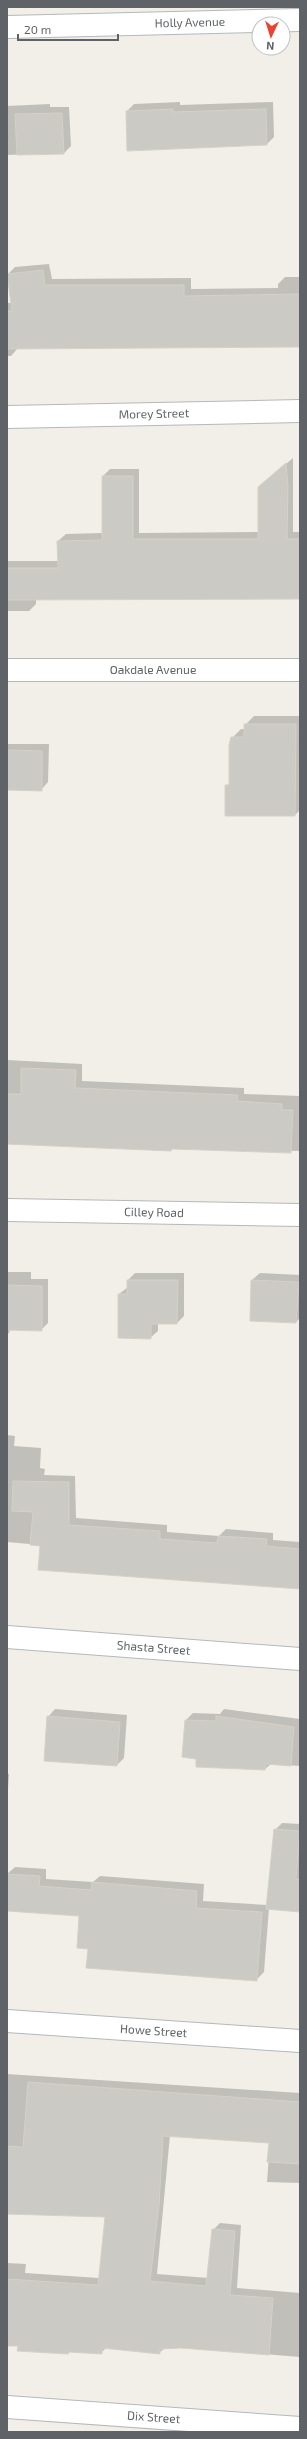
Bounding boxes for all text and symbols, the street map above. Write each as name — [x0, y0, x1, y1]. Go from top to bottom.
street label: Holly Avenue — [155, 14, 225, 29]
scale bar — [18, 16, 118, 42]
north arrow — [251, 16, 291, 56]
text: 20 m — [24, 22, 51, 36]
text: N — [266, 40, 275, 53]
street label: Morey Street — [119, 405, 190, 421]
street label: Oakdale Avenue — [110, 662, 196, 676]
street label: Cilley Road — [124, 1204, 184, 1219]
street label: Shasta Street — [116, 1637, 191, 1657]
street label: Howe Street — [120, 2021, 188, 2039]
street label: Dix Street — [127, 2408, 181, 2425]

